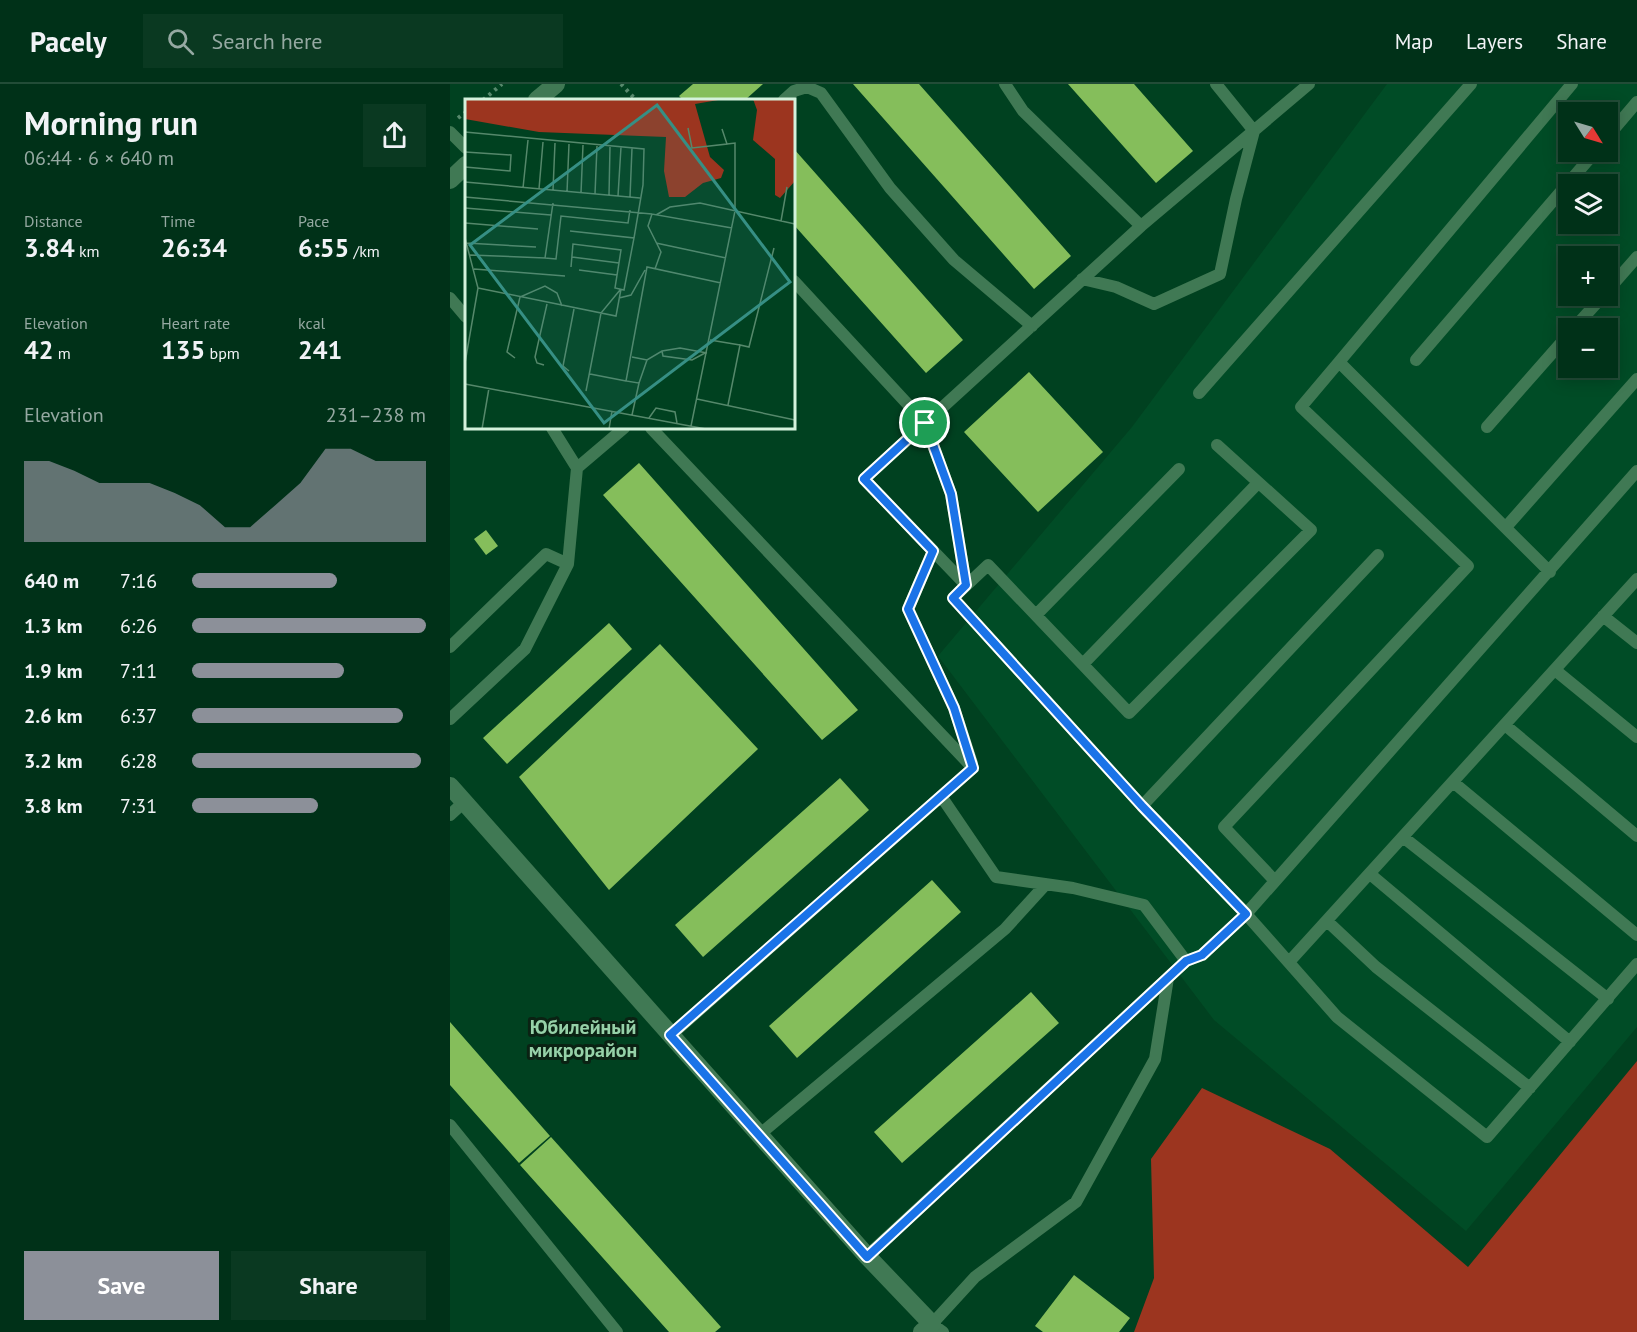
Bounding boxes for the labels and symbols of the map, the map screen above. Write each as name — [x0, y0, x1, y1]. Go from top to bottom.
inset map — [465, 99, 795, 429]
north arrow — [1558, 102, 1618, 162]
pin — [899, 397, 950, 448]
district label: Юбилейный микрорайон — [529, 1014, 637, 1063]

